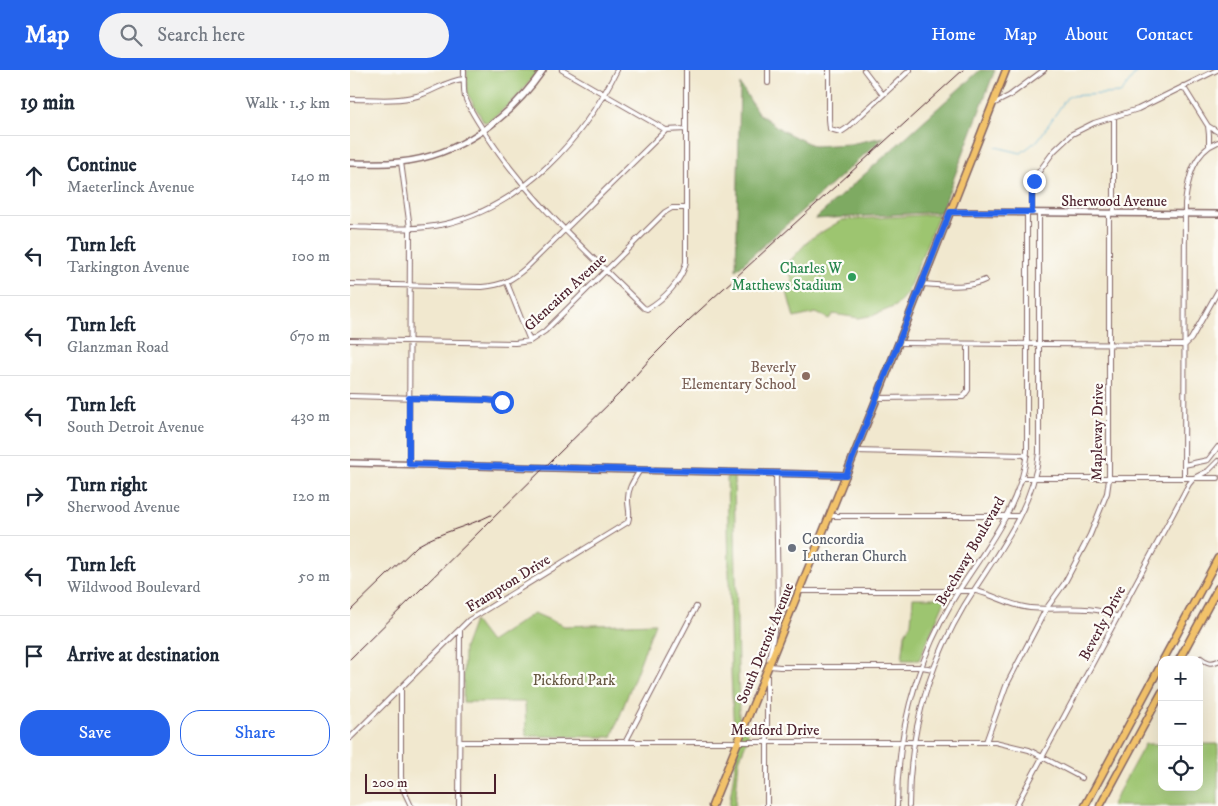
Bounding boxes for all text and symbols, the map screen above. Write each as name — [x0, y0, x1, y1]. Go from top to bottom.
search box — [99, 13, 449, 58]
text: Map — [25, 20, 69, 50]
icon: search — [117, 21, 145, 49]
text: Search here — [157, 24, 245, 47]
text: Home — [931, 24, 976, 46]
text: Map — [1004, 24, 1037, 46]
text: About — [1065, 24, 1108, 46]
text: Contact — [1136, 24, 1193, 46]
text: 19 min — [20, 90, 75, 116]
text: Walk · 1.5 km — [245, 93, 330, 113]
text: Continue — [67, 154, 137, 177]
icon: ahead — [20, 162, 48, 190]
text: 140 m — [291, 166, 330, 186]
route end — [1023, 170, 1046, 193]
text: Maeterlinck Avenue — [67, 177, 194, 197]
street label: Sherwood Avenue — [1061, 192, 1167, 211]
text: Turn left — [67, 234, 136, 257]
icon: left — [20, 242, 48, 270]
text: 100 m — [292, 246, 330, 266]
street label: Glencairn Avenue — [520, 249, 610, 335]
text: Tarkington Avenue — [67, 257, 189, 277]
place label: Charles W Matthews Stadium — [732, 259, 842, 295]
marker: Charles W Matthews Stadium — [846, 271, 858, 283]
text: Turn left — [67, 314, 136, 337]
icon: left — [20, 322, 48, 350]
text: 670 m — [289, 326, 330, 346]
text: Glanzman Road — [67, 337, 169, 357]
place label: Beverly Elementary School — [681, 358, 797, 394]
marker: Beverly Elementary School — [800, 370, 812, 382]
street label: Mapleway Drive — [1087, 383, 1108, 481]
route start — [491, 391, 514, 414]
text: Turn left — [67, 394, 136, 417]
icon: left — [20, 402, 48, 430]
text: 430 m — [291, 406, 330, 426]
text: South Detroit Avenue — [67, 417, 204, 437]
text: Turn right — [67, 474, 147, 497]
icon: right — [20, 482, 48, 510]
text: 120 m — [292, 486, 330, 506]
street label: Beechway Boulevard — [931, 493, 1010, 609]
text: Sherwood Avenue — [67, 497, 180, 517]
place label: Concordia Lutheran Church — [802, 530, 907, 566]
marker: Concordia Lutheran Church — [786, 542, 798, 554]
street label: Frampton Drive — [463, 550, 554, 617]
text: Turn left — [67, 554, 136, 577]
icon: left — [20, 562, 48, 590]
text: 50 m — [298, 566, 330, 586]
text: Wildwood Boulevard — [67, 577, 200, 597]
street label: South Detroit Avenue — [733, 580, 798, 706]
street label: Beverly Drive — [1075, 583, 1130, 664]
icon: arrive — [20, 642, 48, 670]
text: Arrive at destination — [67, 644, 219, 667]
map controls — [1158, 656, 1203, 791]
button: + — [1158, 656, 1203, 701]
park label: Pickford Park — [533, 671, 616, 690]
button: − — [1158, 701, 1203, 746]
button: Save — [20, 710, 170, 756]
button: Share — [180, 710, 330, 756]
street label: Medford Drive — [731, 721, 819, 740]
button: locate — [1158, 746, 1203, 791]
scale bar — [365, 771, 496, 794]
text: 200 m — [372, 774, 407, 792]

